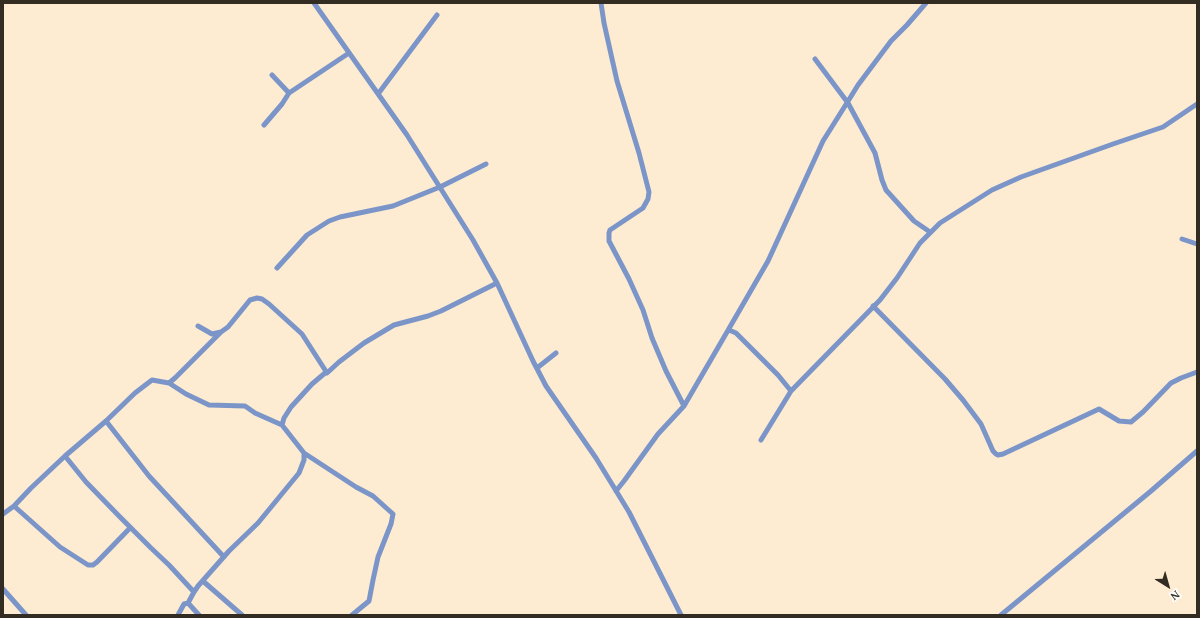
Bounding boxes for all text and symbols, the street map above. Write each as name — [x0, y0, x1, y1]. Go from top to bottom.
north arrow — [1148, 566, 1188, 606]
text: N — [1168, 588, 1182, 603]

